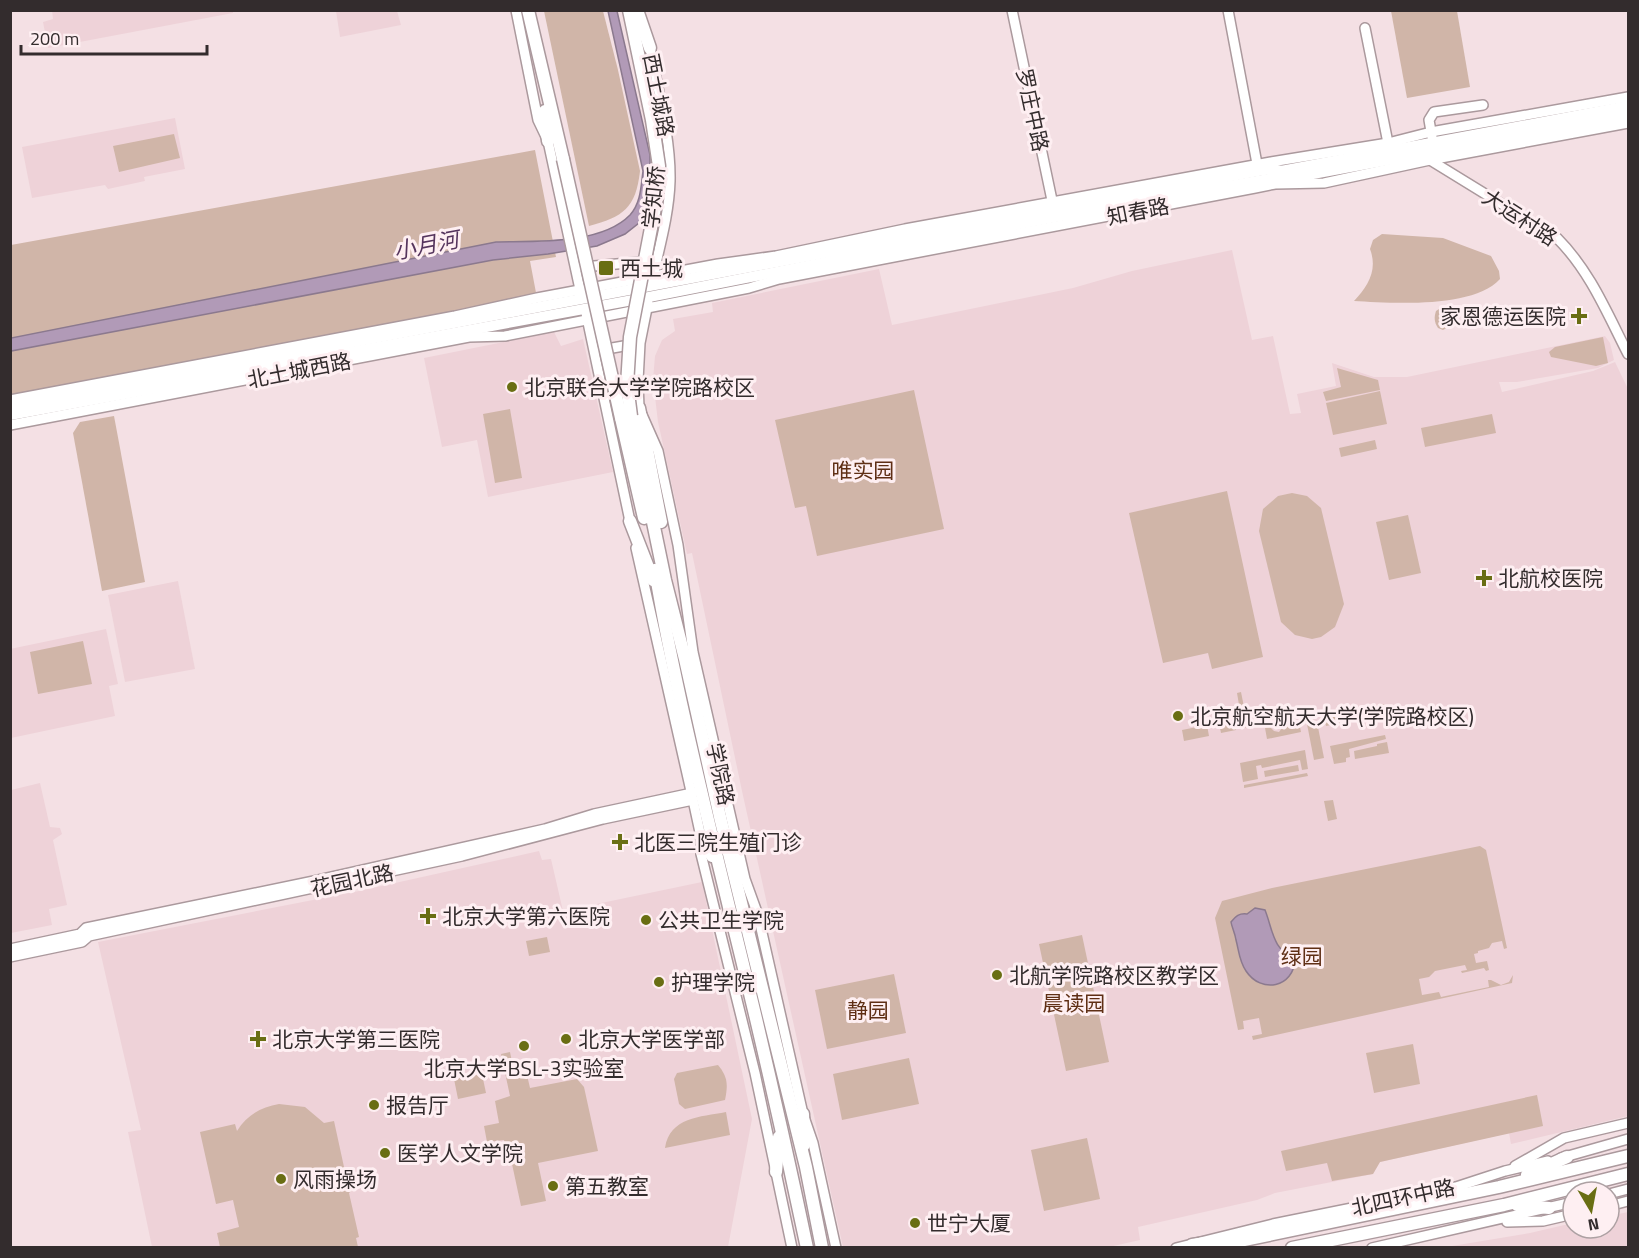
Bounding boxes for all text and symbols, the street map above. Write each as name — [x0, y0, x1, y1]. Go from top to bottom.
scale bar — [21, 18, 207, 56]
text: 200 m — [30, 25, 79, 52]
street label: 西土城路 — [635, 51, 683, 139]
street label: 罗庄中路 — [1009, 66, 1057, 154]
street label: 学知桥 — [634, 164, 672, 230]
street label: 大运村路 — [1476, 181, 1564, 253]
street label: 知春路 — [1104, 189, 1172, 233]
water label: 小月河 — [390, 221, 466, 268]
place label: 西土城 — [620, 252, 683, 284]
marker: 西土城 — [597, 259, 615, 277]
place label: 家恩德运医院 — [1440, 300, 1566, 332]
marker: 家恩德运医院 — [1570, 307, 1588, 325]
street label: 北土城西路 — [244, 344, 354, 396]
place label: 北京联合大学学院路校区 — [524, 371, 755, 403]
marker: 北京联合大学学院路校区 — [505, 380, 519, 394]
park label: 唯实园 — [832, 454, 895, 486]
place label: 北航校医院 — [1498, 562, 1603, 594]
marker: 北航校医院 — [1475, 569, 1493, 587]
place label: 北京航空航天大学(学院路校区) — [1190, 700, 1474, 732]
marker: 北京航空航天大学(学院路校区) — [1171, 709, 1185, 723]
street label: 学院路 — [699, 740, 743, 808]
place label: 北医三院生殖门诊 — [634, 826, 802, 858]
marker: 北医三院生殖门诊 — [611, 833, 629, 851]
street label: 花园北路 — [308, 856, 396, 904]
place label: 北京大学第六医院 — [442, 900, 610, 932]
place label: 公共卫生学院 — [658, 904, 784, 936]
marker: 北京大学第六医院 — [419, 907, 437, 925]
marker: 公共卫生学院 — [639, 913, 653, 927]
park label: 绿园 — [1281, 940, 1323, 972]
place label: 北航学院路校区教学区 — [1009, 959, 1219, 991]
place label: 护理学院 — [671, 966, 755, 998]
marker: 北航学院路校区教学区 — [990, 968, 1004, 982]
marker: 护理学院 — [652, 975, 666, 989]
park label: 晨读园 — [1043, 987, 1106, 1019]
park label: 静园 — [847, 994, 889, 1026]
place label: 北京大学第三医院 — [272, 1023, 440, 1055]
place label: 北京大学医学部 — [578, 1023, 725, 1055]
marker: 北京大学第三医院 — [249, 1030, 267, 1048]
marker: 北京大学医学部 — [559, 1032, 573, 1046]
marker: 北京大学BSL-3实验室 — [517, 1039, 531, 1053]
place label: 北京大学BSL-3实验室 — [424, 1052, 624, 1084]
place label: 报告厅 — [386, 1089, 449, 1121]
marker: 报告厅 — [367, 1098, 381, 1112]
place label: 医学人文学院 — [397, 1137, 523, 1169]
marker: 医学人文学院 — [378, 1146, 392, 1160]
place label: 风雨操场 — [293, 1163, 377, 1195]
place label: 第五教室 — [565, 1170, 649, 1202]
street label: 北四环中路 — [1348, 1170, 1458, 1224]
marker: 风雨操场 — [274, 1172, 288, 1186]
marker: 第五教室 — [546, 1179, 560, 1193]
north arrow — [1561, 1180, 1621, 1240]
place label: 世宁大厦 — [927, 1207, 1011, 1239]
text: N — [1586, 1212, 1601, 1238]
marker: 世宁大厦 — [908, 1216, 922, 1230]

